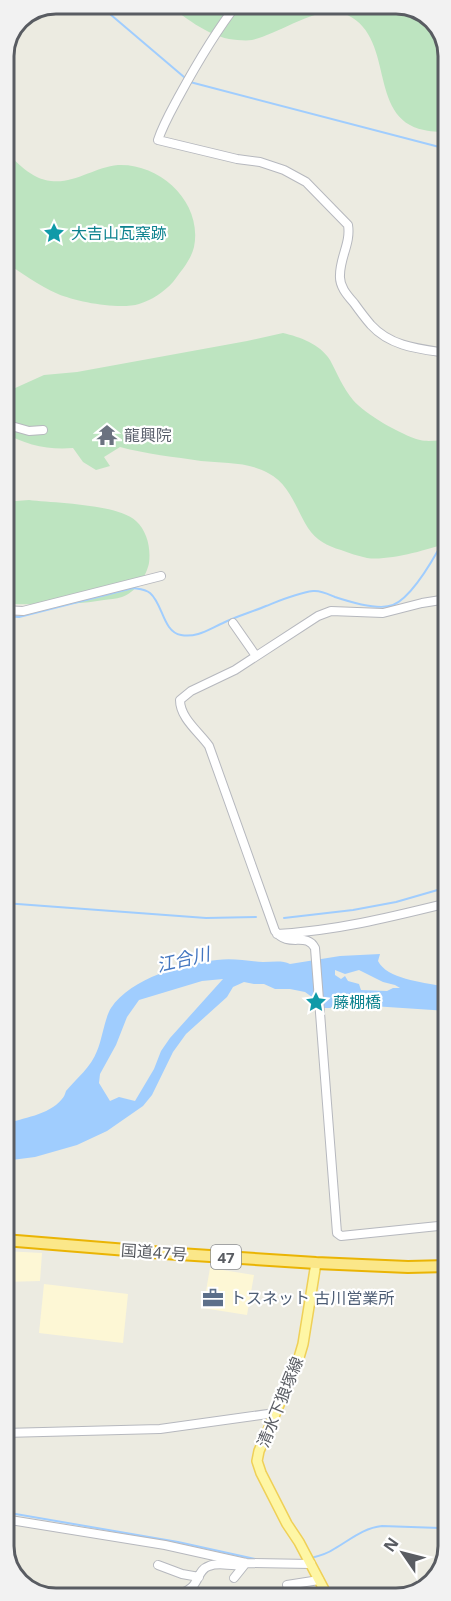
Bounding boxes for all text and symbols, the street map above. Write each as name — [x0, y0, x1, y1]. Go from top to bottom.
place icon: 大吉山瓦窯跡 — [42, 221, 66, 245]
place label: 大吉山瓦窯跡 — [71, 222, 167, 244]
temple icon: 龍興院 — [95, 423, 119, 447]
place label: 龍興院 — [124, 424, 172, 446]
water label: 江合川 — [154, 941, 214, 977]
place icon: 藤棚橋 — [304, 990, 328, 1014]
place label: 藤棚橋 — [333, 991, 381, 1013]
street label: 国道47号 — [120, 1239, 188, 1265]
road number: 47 — [211, 1245, 241, 1269]
office icon: トスネット 古川営業所 — [201, 1286, 225, 1310]
place label: トスネット 古川営業所 — [230, 1287, 394, 1309]
street label: 清水下狼塚線 — [252, 1353, 308, 1451]
north arrow — [373, 1523, 433, 1583]
text: N — [378, 1533, 403, 1556]

